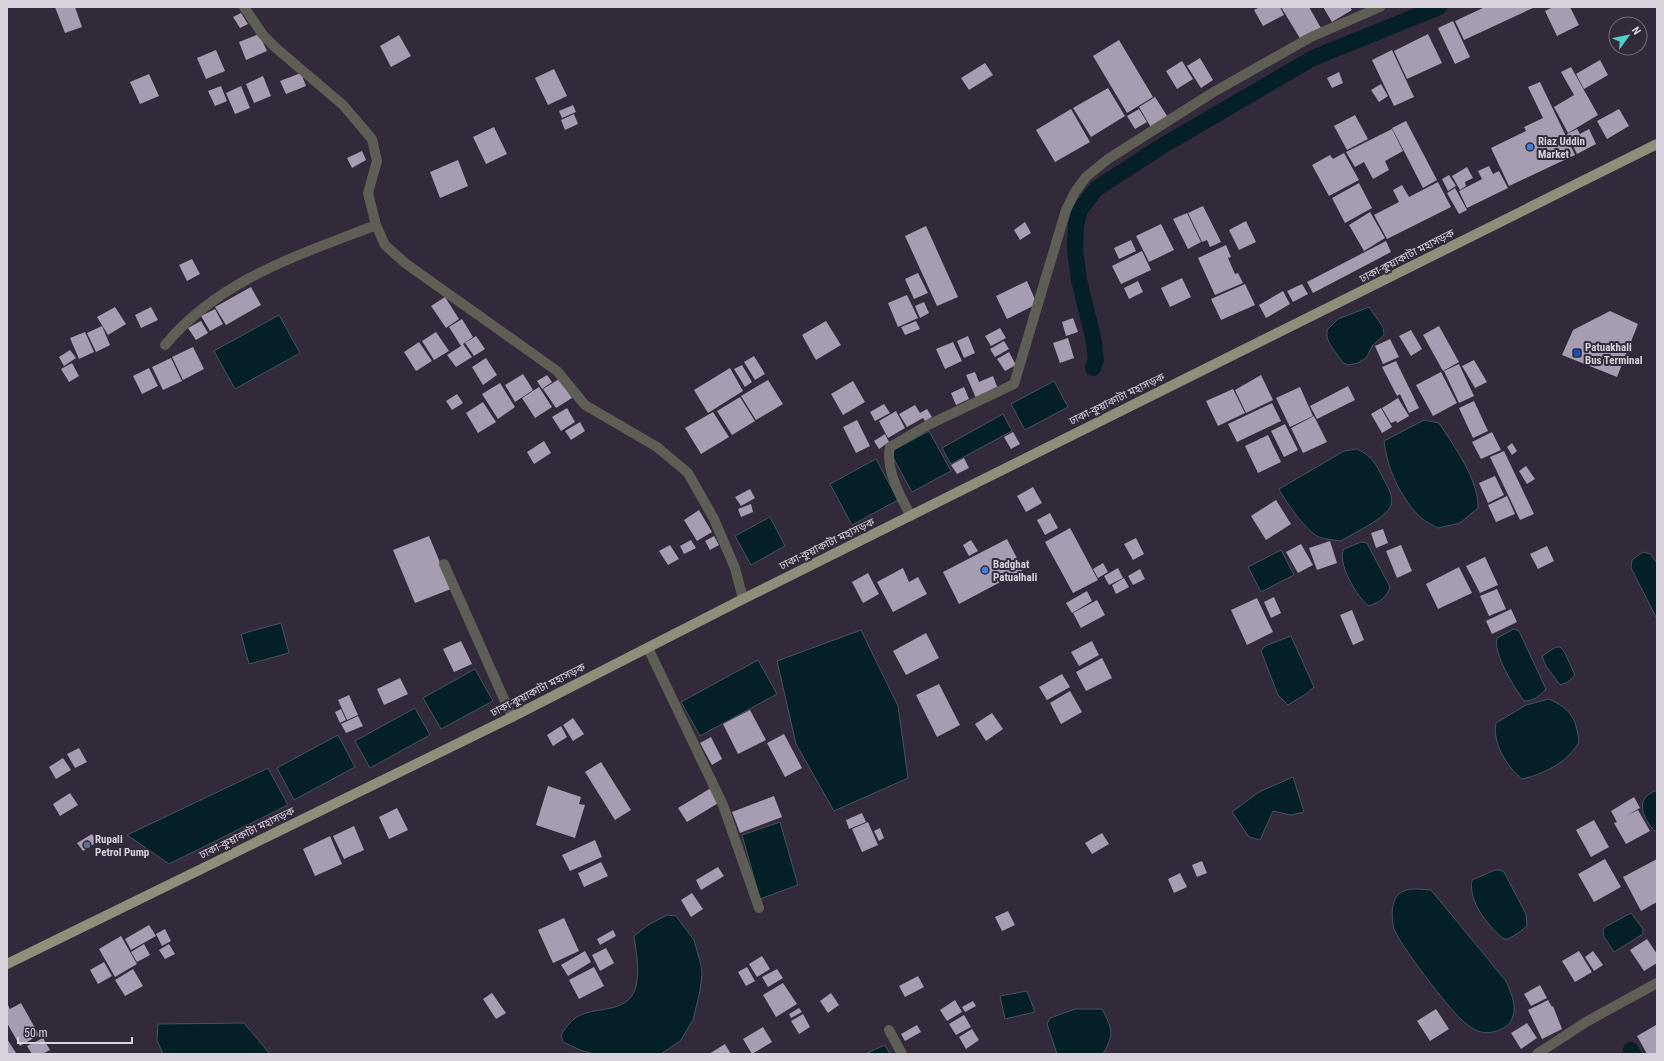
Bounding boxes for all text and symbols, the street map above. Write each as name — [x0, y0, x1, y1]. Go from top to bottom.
north arrow — [1608, 16, 1648, 56]
text: N — [1629, 24, 1643, 37]
place label: Riaz Uddin Market — [1538, 135, 1585, 161]
marker: Riaz Uddin Market — [1525, 142, 1535, 152]
street label: ঢাকা-কুয়াকাটা মহাসড়ক — [1357, 226, 1457, 286]
place label: Patuakhali Bus Terminal — [1585, 341, 1643, 367]
marker: Patuakhali Bus Terminal — [1572, 348, 1582, 358]
street label: ঢাকা-কুয়াকাটা মহাসড়ক — [1066, 370, 1167, 428]
street label: ঢাকা-কুয়াকাটা মহাসড়ক — [776, 515, 877, 573]
place label: Badghat Patualhali — [993, 558, 1037, 584]
marker: Badghat Patualhali — [980, 565, 990, 575]
street label: ঢাকা-কুয়াকাটা মহাসড়ক — [488, 660, 588, 720]
street label: ঢাকা-কুয়াকাটা মহাসড়ক — [196, 804, 297, 862]
place label: Rupali Petrol Pump — [95, 833, 150, 859]
marker: Rupali Petrol Pump — [82, 840, 92, 850]
scale bar — [18, 1019, 132, 1045]
text: 50 m — [24, 1026, 48, 1040]

